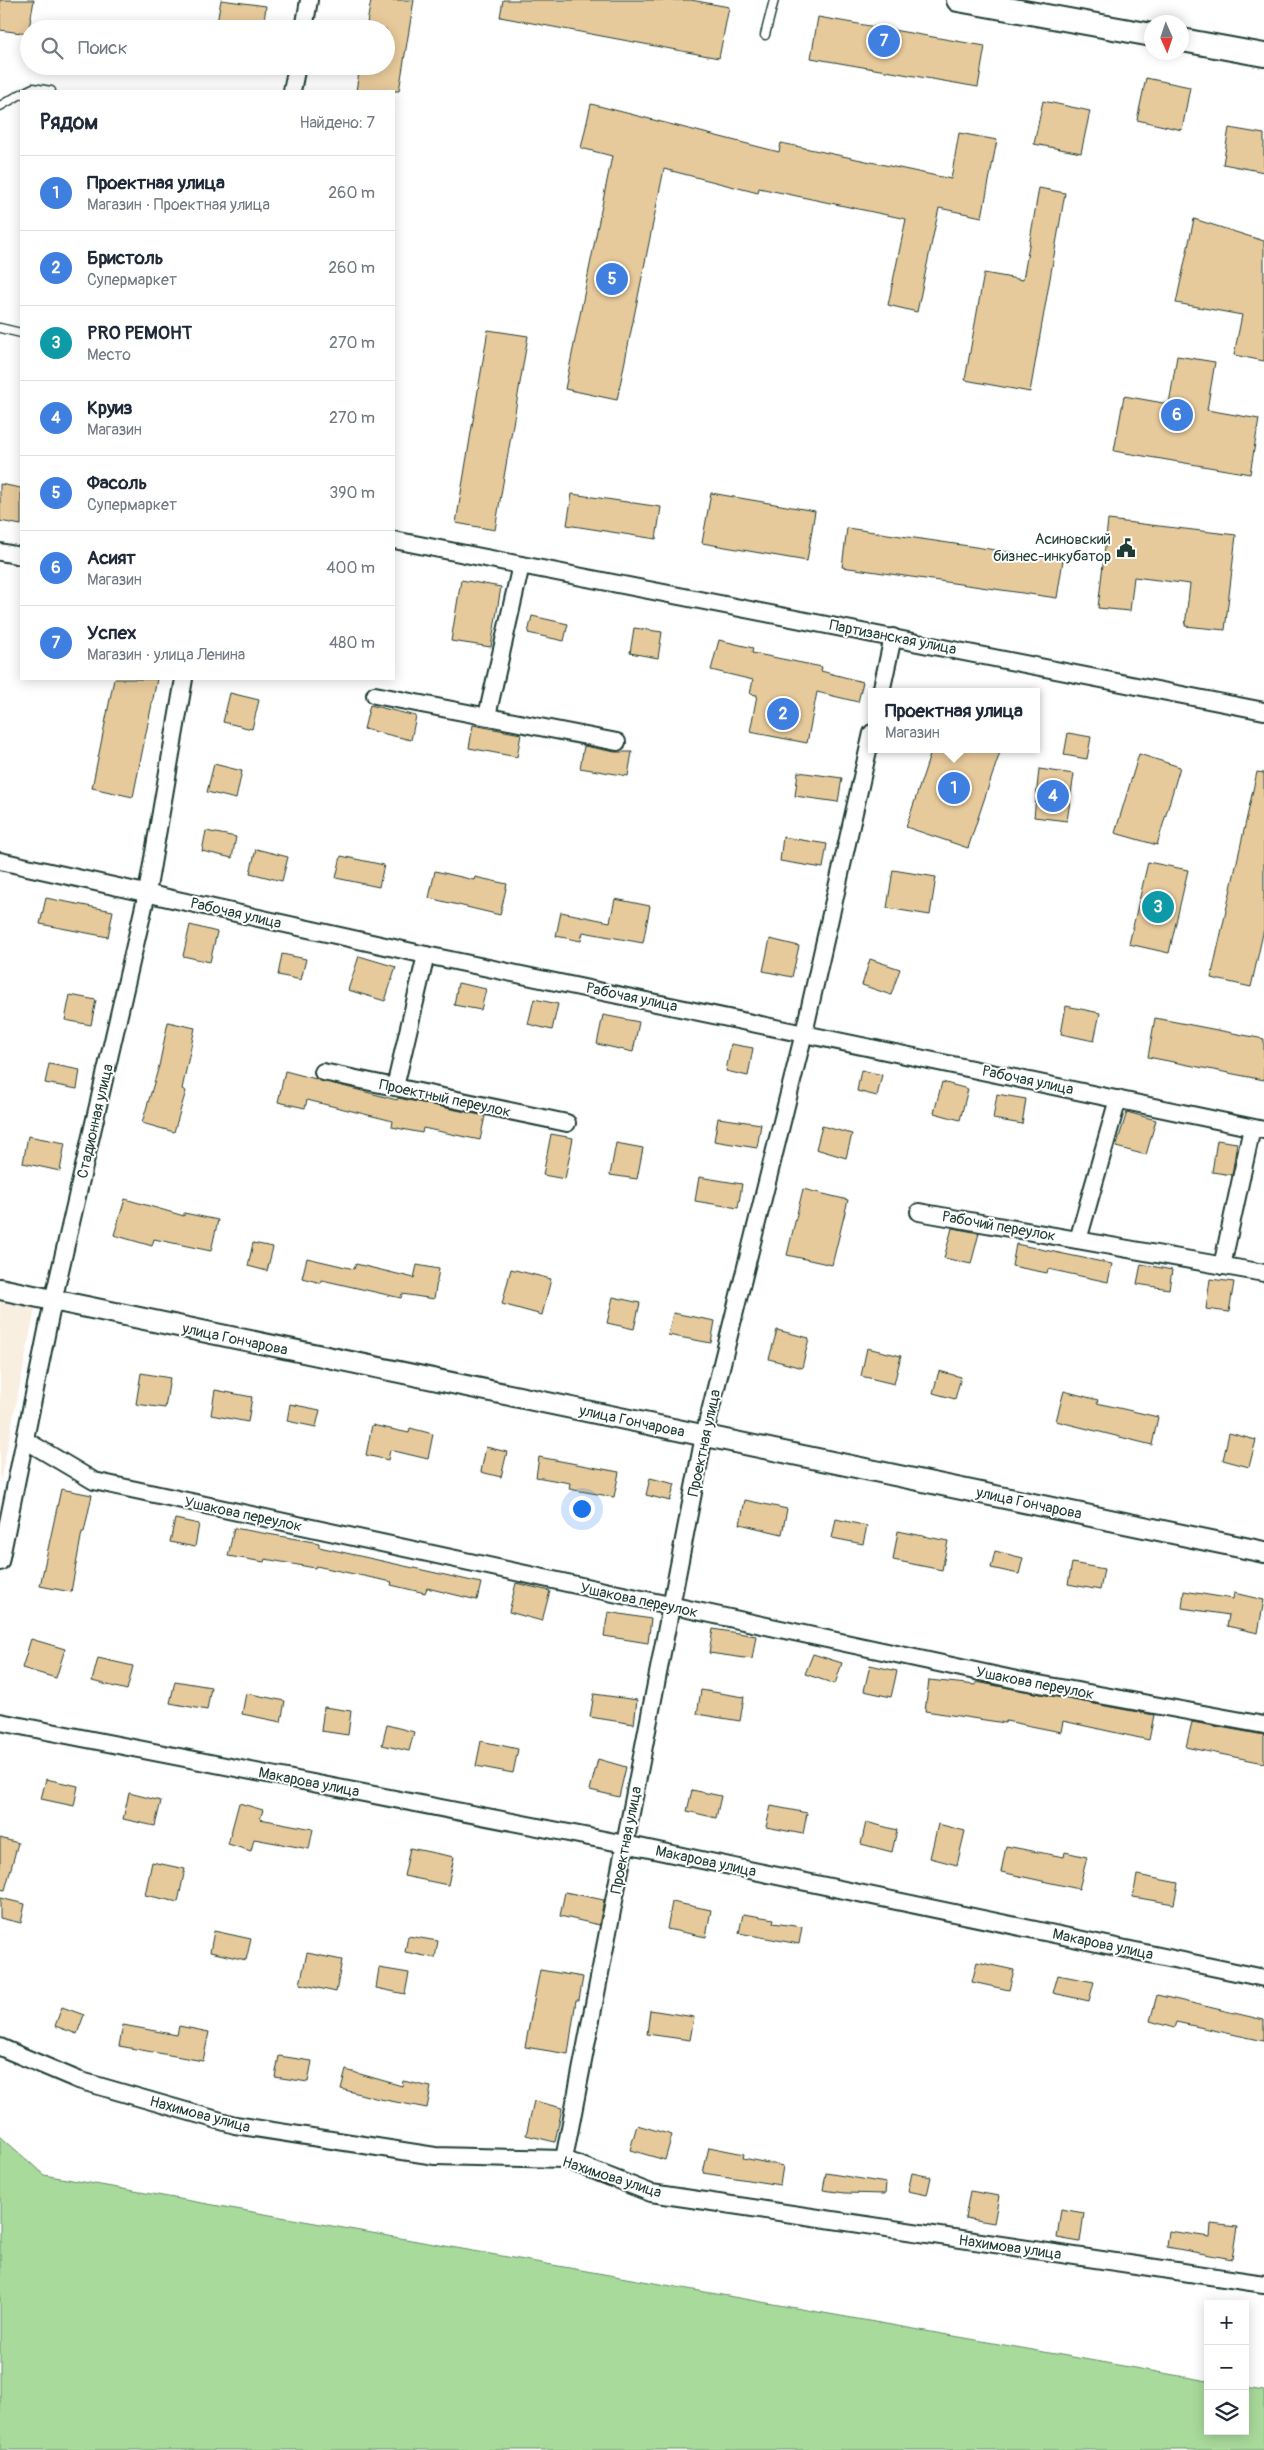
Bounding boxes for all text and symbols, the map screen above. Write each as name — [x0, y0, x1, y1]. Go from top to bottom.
north arrow — [1144, 15, 1189, 60]
search box — [20, 20, 395, 75]
pin: 7 — [868, 22, 900, 60]
icon: search — [38, 34, 66, 62]
text: Поиск — [78, 36, 128, 60]
text: Рядом — [40, 109, 98, 136]
text: Найдено: 7 — [299, 113, 375, 133]
text: Проектная улица — [87, 171, 225, 195]
text: 1 — [53, 183, 59, 203]
text: 260 m — [328, 183, 375, 203]
text: Магазин · Проектная улица — [87, 195, 270, 215]
text: Бристоль — [87, 246, 164, 270]
text: 2 — [52, 258, 60, 278]
text: 260 m — [328, 258, 375, 278]
pin: 5 — [596, 260, 628, 298]
text: Супермаркет — [87, 270, 177, 290]
text: PRO РЕМОНТ — [87, 321, 192, 345]
text: 3 — [52, 333, 60, 353]
text: 270 m — [329, 333, 375, 353]
text: Место — [87, 345, 131, 365]
text: Круиз — [87, 396, 133, 420]
pin: 6 — [1161, 396, 1193, 434]
text: 4 — [51, 408, 61, 428]
text: 270 m — [329, 408, 375, 428]
text: Магазин — [87, 420, 142, 440]
text: Фасоль — [87, 471, 147, 495]
text: 5 — [52, 483, 60, 503]
text: 390 m — [329, 483, 375, 503]
text: Супермаркет — [87, 495, 177, 515]
place label: Асиновский бизнес-инкубатор — [993, 530, 1111, 566]
public building icon: Асиновский бизнес-инкубатор — [1115, 537, 1137, 559]
text: Асият — [87, 546, 136, 570]
text: 6 — [51, 558, 61, 578]
text: 400 m — [326, 558, 375, 578]
text: Магазин — [87, 570, 142, 590]
street label: Партизанская улица — [828, 616, 958, 659]
text: Успех — [87, 621, 137, 645]
text: 7 — [52, 633, 60, 653]
text: 480 m — [329, 633, 375, 653]
text: Магазин · улица Ленина — [87, 645, 245, 665]
popup — [868, 688, 1040, 753]
pin: 2 — [767, 695, 799, 733]
text: Проектная улица — [885, 699, 1023, 723]
text: Магазин — [885, 723, 940, 743]
pin: 1 — [938, 769, 970, 807]
pin: 4 — [1037, 777, 1069, 815]
pin: 3 — [1142, 888, 1174, 926]
street label: Рабочая улица — [189, 894, 283, 933]
street label: Рабочая улица — [585, 979, 679, 1016]
street label: Стадионная улица — [73, 1062, 118, 1180]
street label: Рабочая улица — [981, 1062, 1075, 1099]
street label: Проектный переулок — [377, 1075, 513, 1122]
street label: Рабочий переулок — [941, 1207, 1057, 1246]
street label: улица Гончарова — [179, 1319, 289, 1360]
street label: Проектная улица — [684, 1388, 725, 1498]
street label: улица Гончарова — [576, 1401, 686, 1442]
street label: улица Гончарова — [973, 1483, 1083, 1524]
street label: Ушакова переулок — [182, 1493, 304, 1536]
your location — [569, 1496, 595, 1522]
street label: Ушакова переулок — [578, 1579, 700, 1622]
street label: Ушакова переулок — [974, 1663, 1096, 1704]
street label: Макарова улица — [257, 1763, 361, 1802]
street label: Проектная улица — [607, 1785, 646, 1895]
street label: Макарова улица — [654, 1842, 758, 1881]
street label: Макарова улица — [1051, 1925, 1155, 1964]
street label: Нахимова улица — [147, 2092, 252, 2137]
street label: Нахимова улица — [560, 2152, 664, 2203]
street label: Нахимова улица — [957, 2231, 1063, 2264]
map controls — [1204, 2300, 1249, 2435]
button: + — [1204, 2300, 1249, 2345]
button: − — [1204, 2345, 1249, 2390]
button: layers — [1204, 2390, 1249, 2435]

